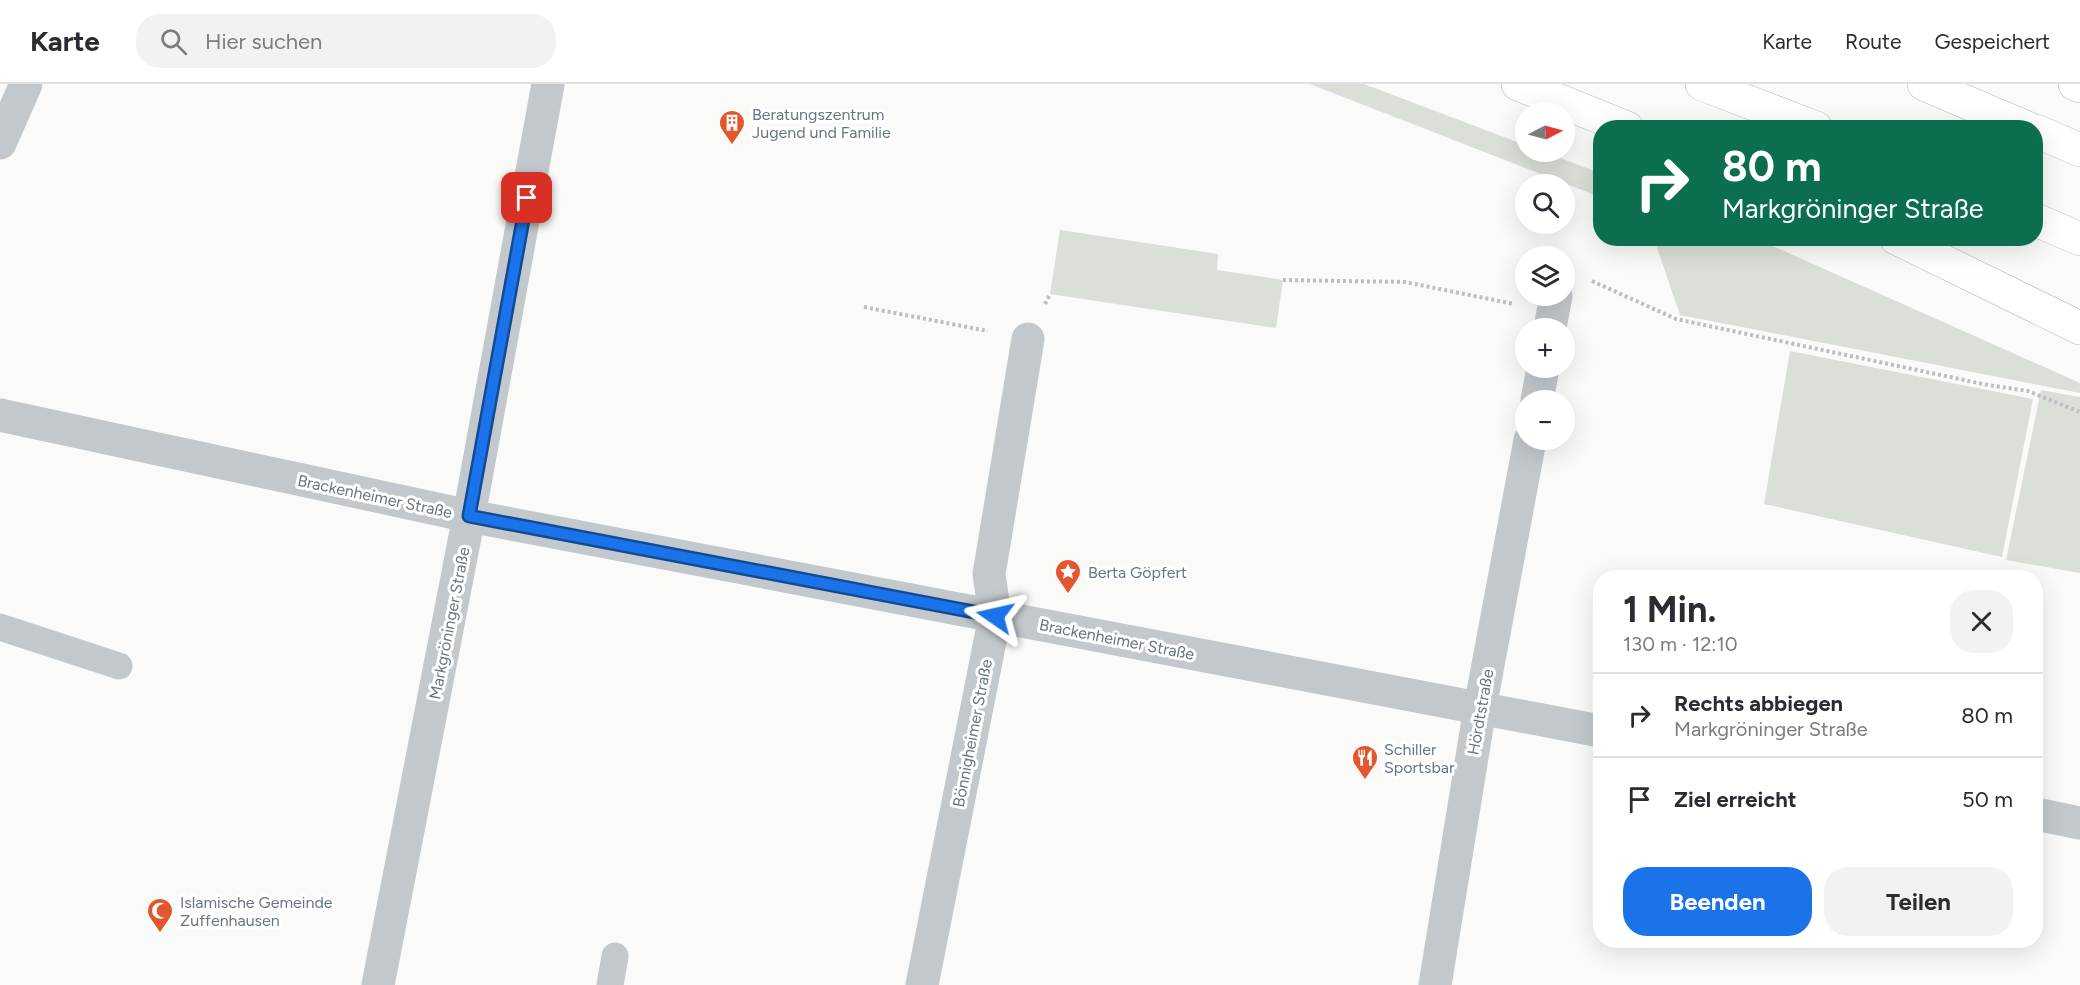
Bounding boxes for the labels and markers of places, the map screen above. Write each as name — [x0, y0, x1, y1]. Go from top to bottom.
place label: Beratungszentrum Jugend und Familie — [752, 105, 891, 142]
building icon: Beratungszentrum Jugend und Familie — [717, 108, 747, 146]
pin — [501, 172, 552, 223]
place icon: Berta Göpfert — [1053, 557, 1083, 595]
place label: Berta Göpfert — [1088, 563, 1187, 582]
place label: Schiller Sportsbar — [1384, 740, 1455, 777]
restaurant icon: Schiller Sportsbar — [1350, 743, 1380, 781]
place label: Islamische Gemeinde Zuffenhausen — [180, 893, 333, 930]
mosque icon: Islamische Gemeinde Zuffenhausen — [145, 896, 175, 934]

